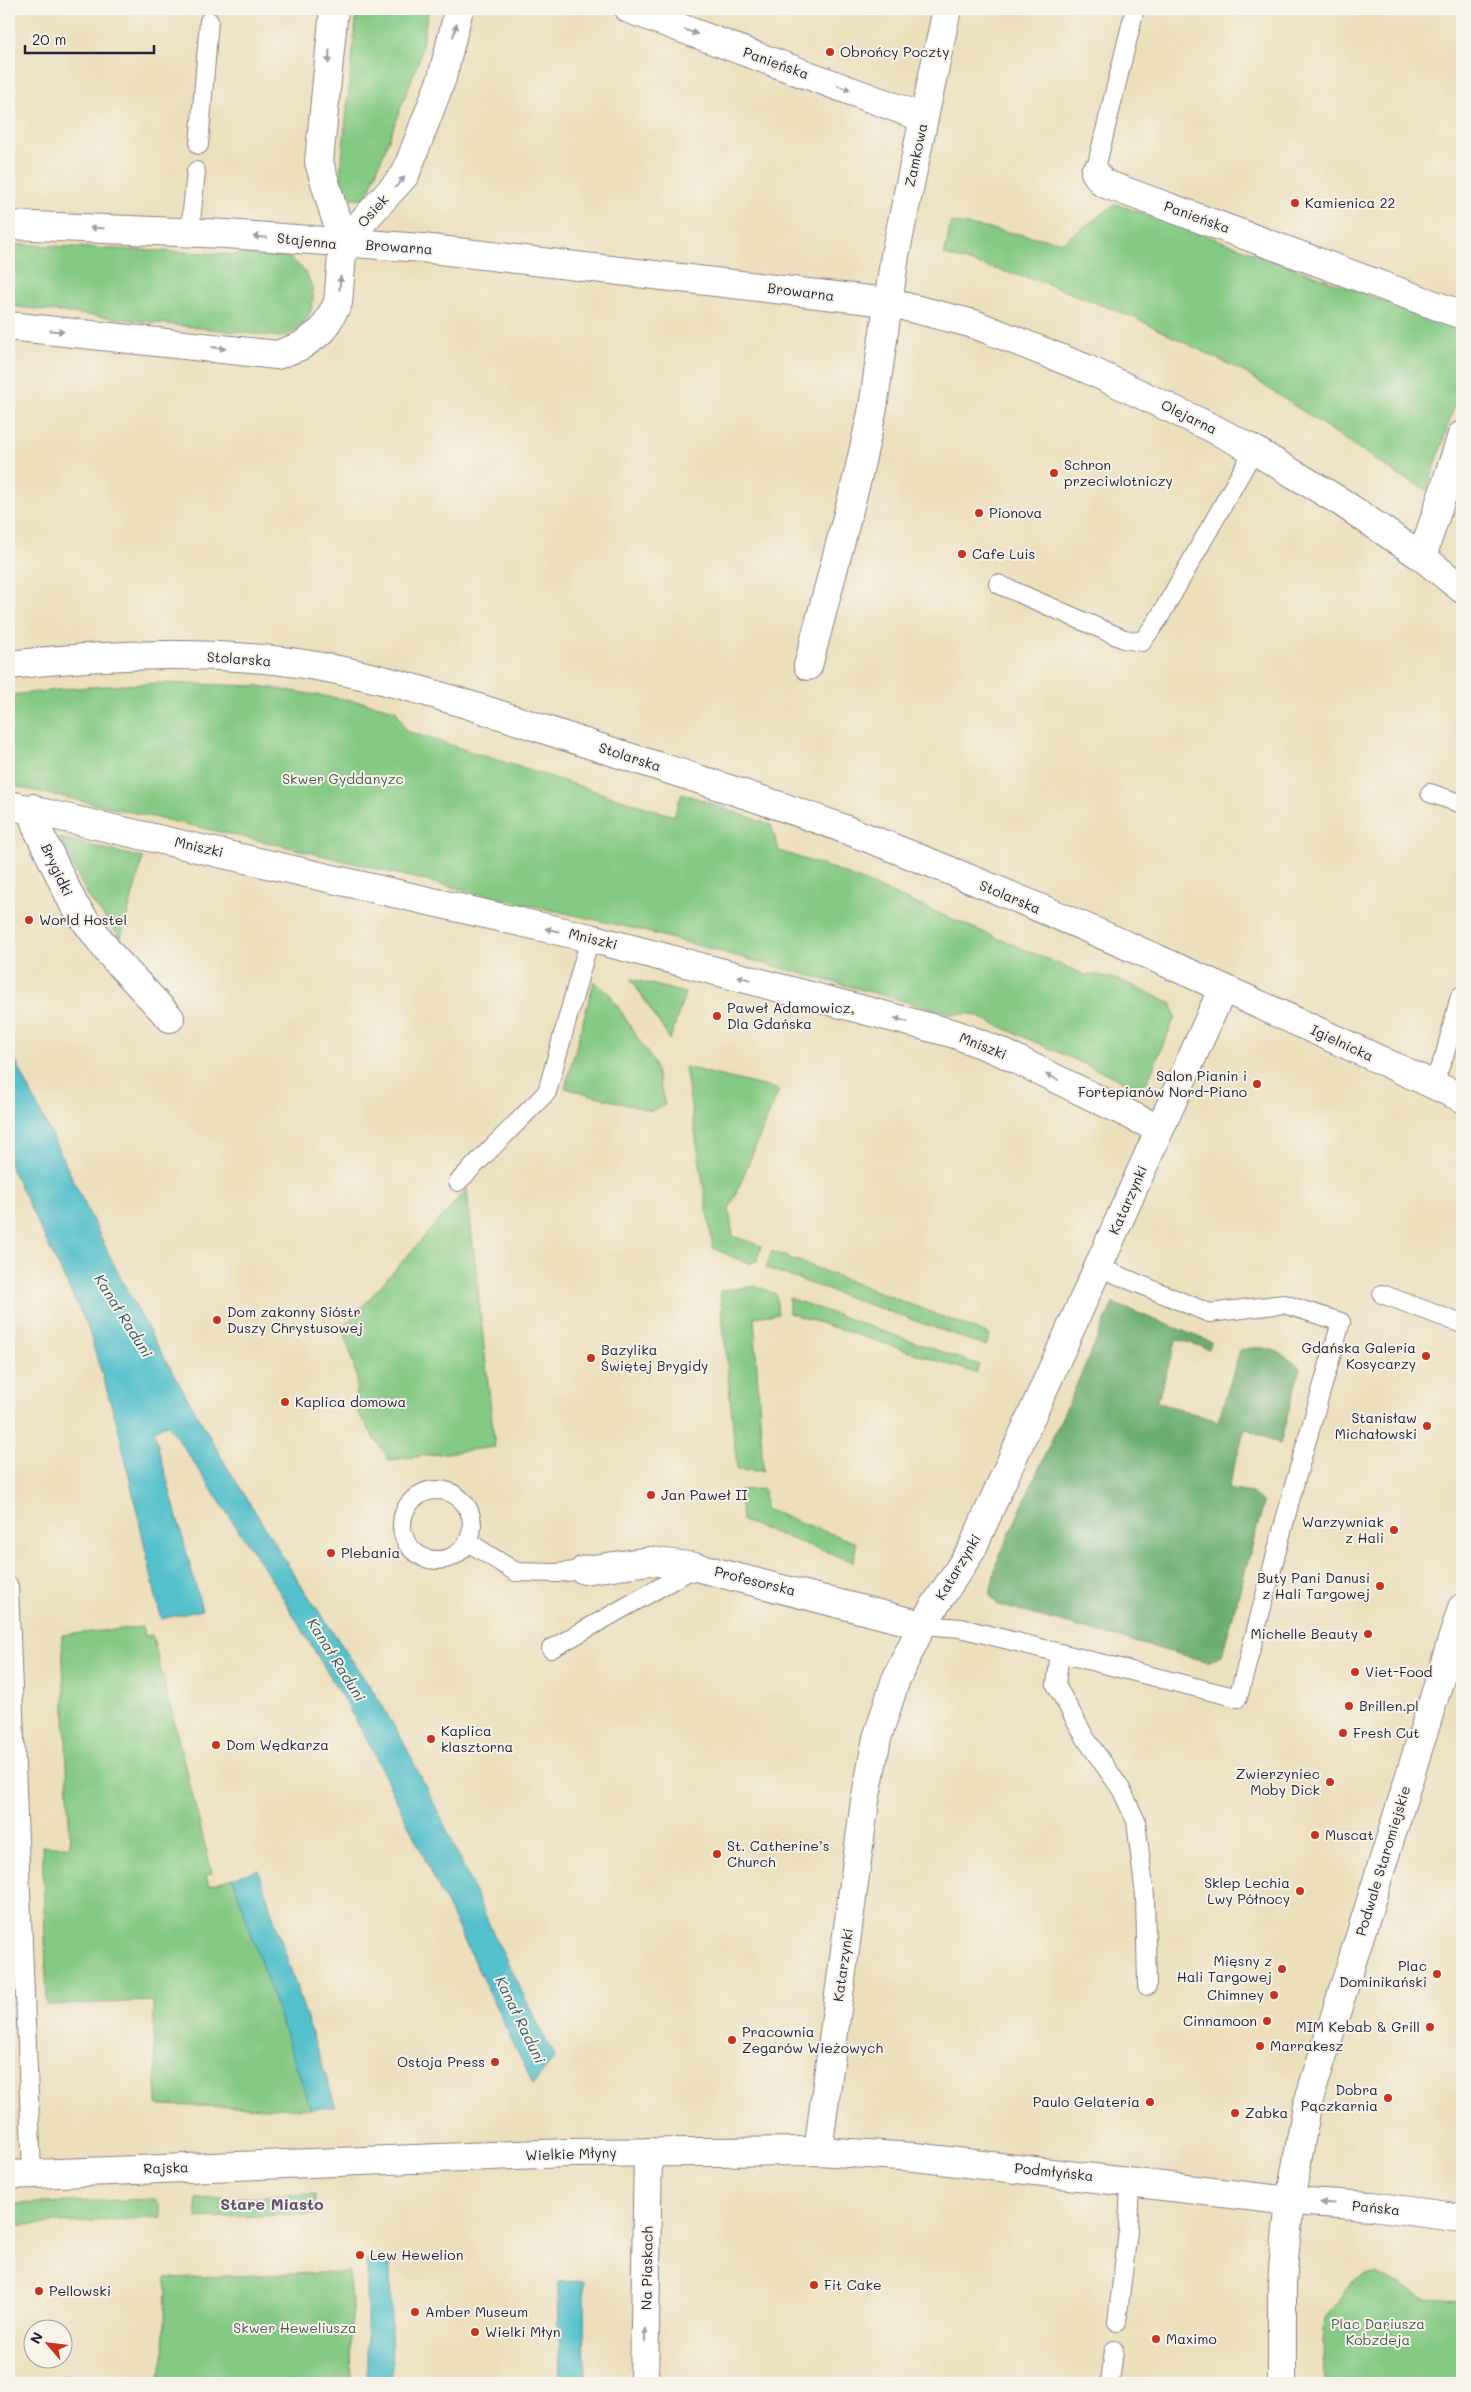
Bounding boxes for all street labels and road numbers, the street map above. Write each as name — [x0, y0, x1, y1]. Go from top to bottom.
street label: Panieńska — [741, 42, 812, 83]
street label: Zamkowa — [900, 121, 932, 188]
street label: Osiek — [353, 190, 392, 231]
street label: Panieńska — [1162, 196, 1233, 237]
street label: Stajenna — [276, 228, 338, 253]
street label: Browarna — [365, 235, 433, 258]
street label: Browarna — [767, 278, 836, 305]
street label: Olejarna — [1158, 395, 1220, 438]
street label: Stolarska — [206, 647, 272, 670]
street label: Stolarska — [597, 738, 664, 776]
street label: Mniszki — [173, 832, 225, 861]
street label: Brygidki — [37, 840, 78, 899]
street label: Stolarska — [977, 875, 1044, 918]
street label: Mniszki — [567, 923, 619, 954]
street label: Igielnicka — [1308, 1020, 1377, 1065]
street label: Mniszki — [957, 1027, 1010, 1064]
street label: Katarzynki — [1104, 1162, 1151, 1237]
street label: Katarzynki — [930, 1530, 985, 1603]
street label: Profesorska — [713, 1561, 798, 1600]
street label: Podwale Staromiejskie — [1351, 1783, 1414, 1938]
street label: Katarzynki — [828, 1927, 857, 2003]
street label: Wielkie Młyny — [525, 2142, 617, 2165]
street label: Rajska — [143, 2157, 189, 2178]
street label: Podmłyńska — [1014, 2158, 1094, 2185]
street label: Pańska — [1351, 2196, 1401, 2219]
street label: Na Piaskach — [636, 2226, 657, 2310]

